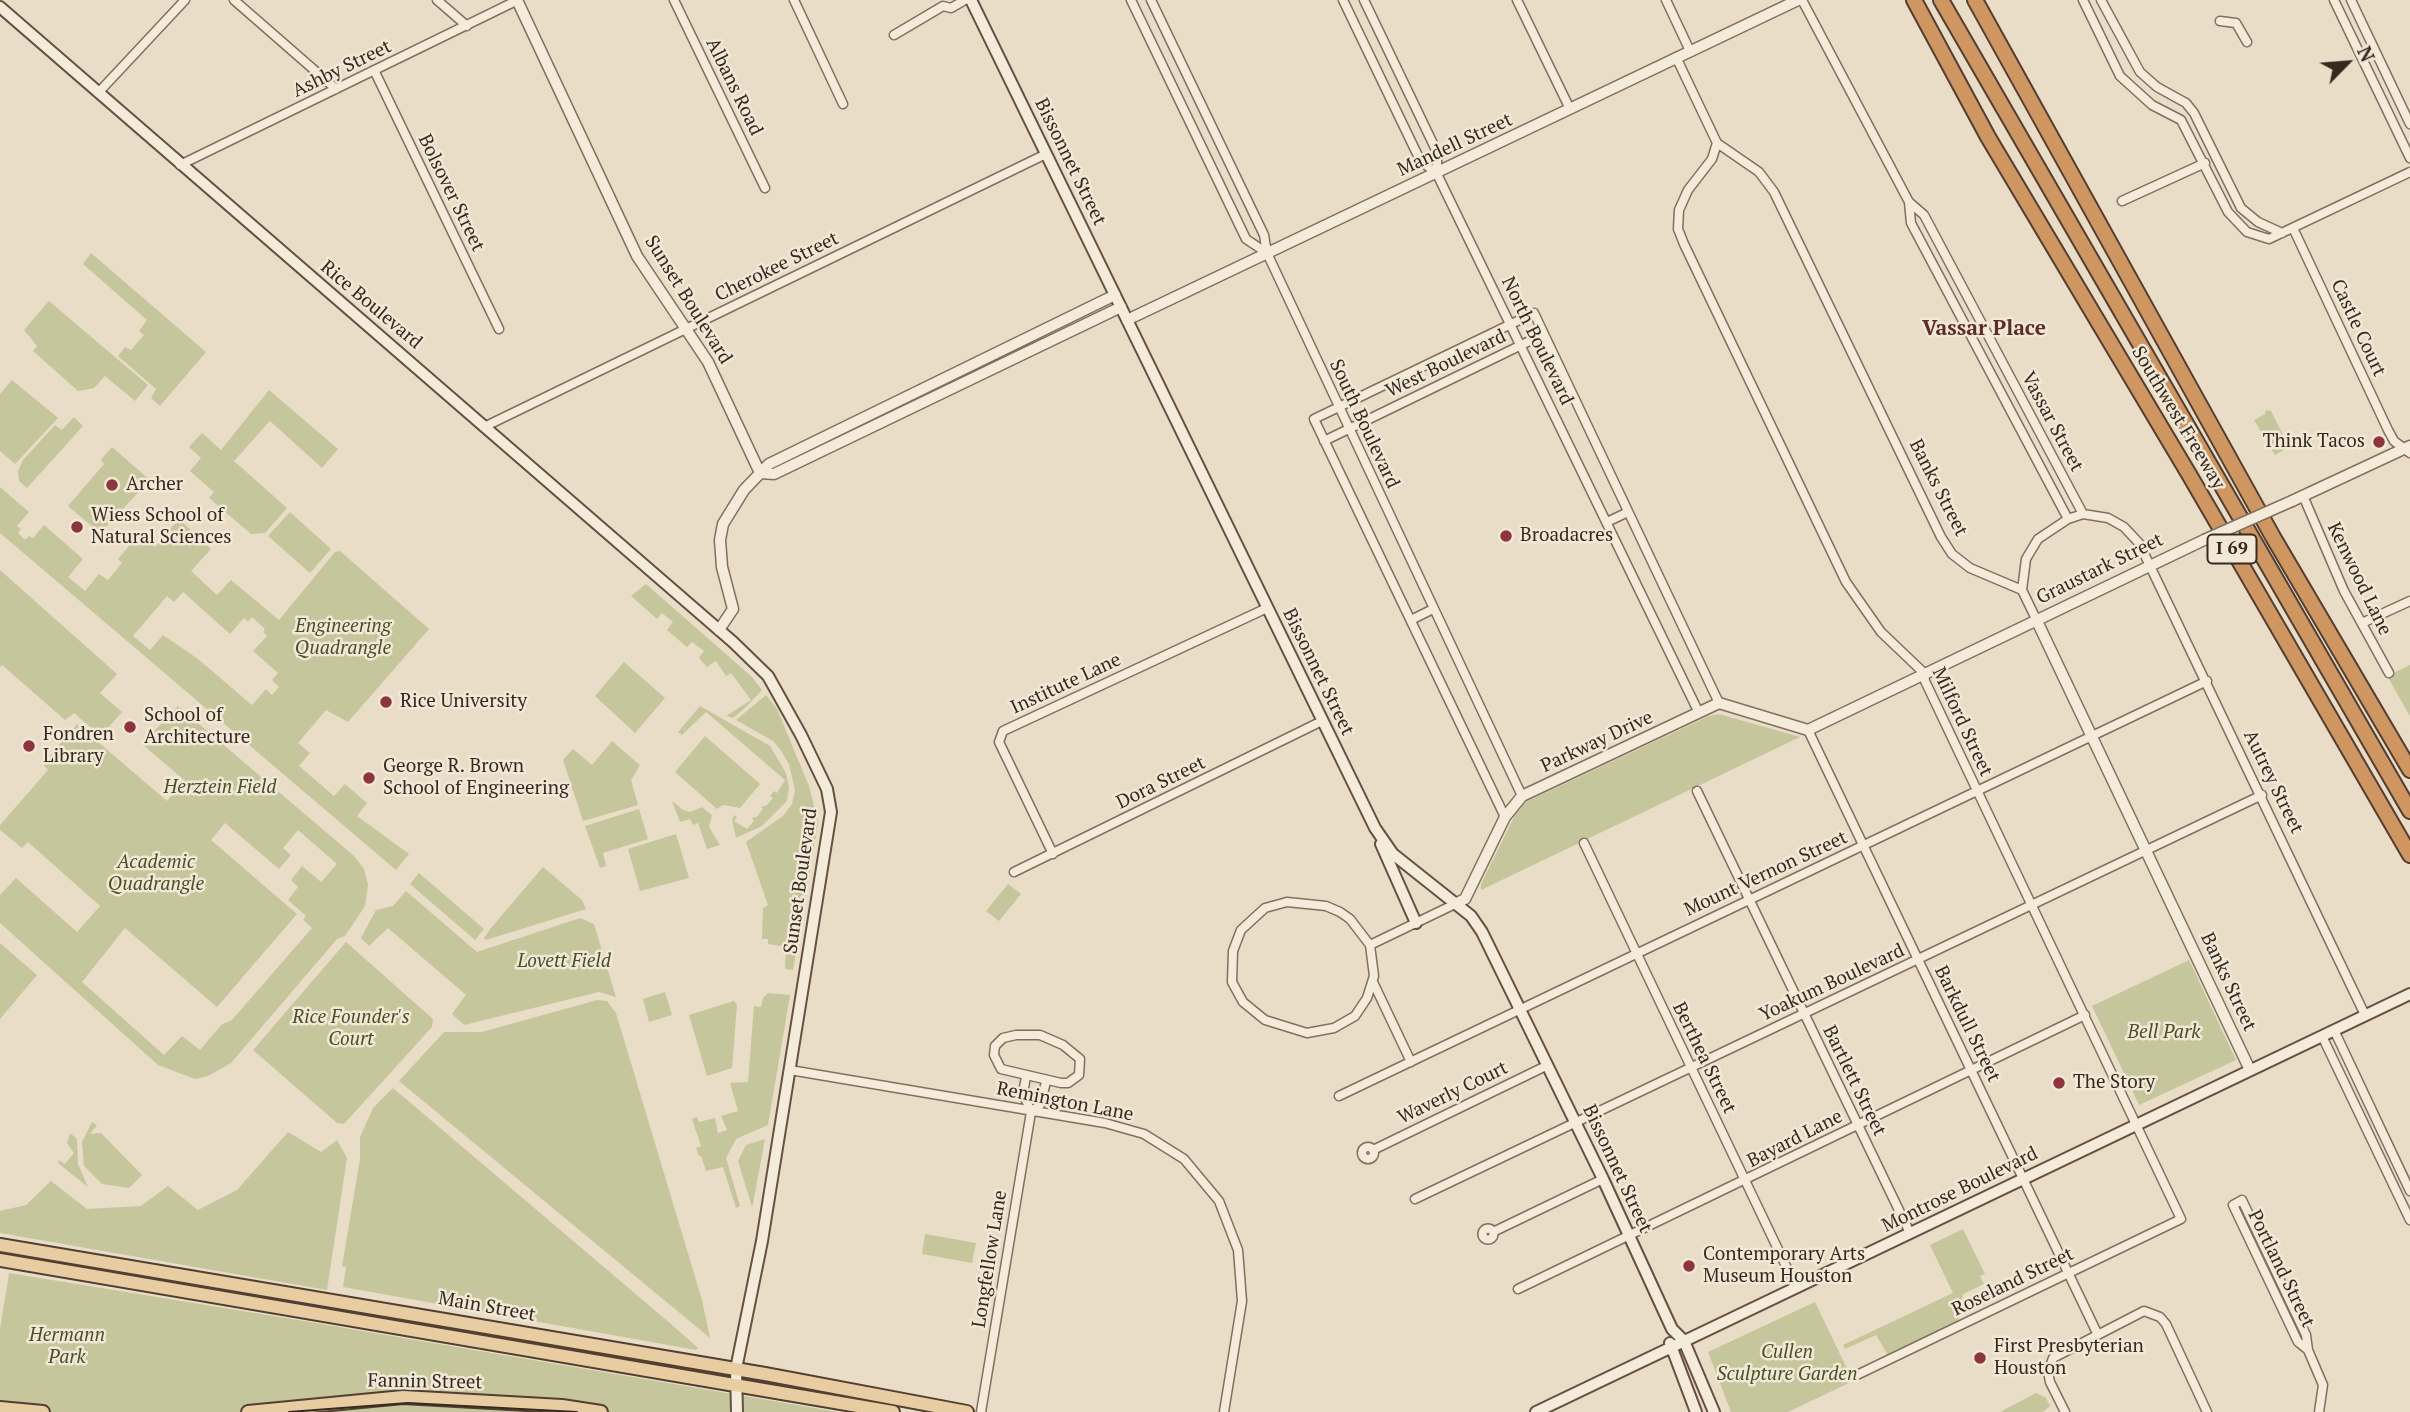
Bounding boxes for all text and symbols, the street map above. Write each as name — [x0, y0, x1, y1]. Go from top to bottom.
north arrow — [2312, 28, 2382, 98]
street label: Ashby Street — [289, 35, 395, 103]
street label: Albans Road — [701, 35, 767, 139]
text: N — [2352, 42, 2381, 66]
street label: Bissonnet Street — [1029, 95, 1111, 229]
street label: Mandell Street — [1394, 108, 1516, 182]
street label: Bolsover Street — [413, 131, 489, 255]
street label: Cherokee Street — [711, 227, 843, 307]
street label: Sunset Boulevard — [639, 232, 737, 368]
street label: Rice Boulevard — [316, 256, 426, 354]
street label: North Boulevard — [1496, 273, 1578, 409]
street label: Castle Court — [2326, 276, 2390, 380]
district label: Vassar Place — [1922, 316, 2046, 342]
street label: West Boulevard — [1382, 325, 1510, 403]
street label: Southwest Freeway — [2126, 342, 2230, 494]
street label: South Boulevard — [1324, 356, 1404, 492]
street label: Vassar Street — [2016, 368, 2088, 476]
place label: Think Tacos — [2263, 431, 2365, 453]
marker: Think Tacos — [2371, 434, 2387, 450]
street label: Banks Street — [1904, 436, 1972, 540]
place label: Archer — [126, 474, 183, 496]
marker: Archer — [104, 477, 120, 493]
place label: Wiess School of Natural Sciences — [91, 505, 232, 549]
marker: Wiess School of Natural Sciences — [69, 519, 85, 535]
street label: Kenwood Lane — [2322, 519, 2396, 639]
place label: Broadacres — [1520, 525, 1613, 547]
marker: Broadacres — [1498, 528, 1514, 544]
street label: Graustark Street — [2033, 528, 2167, 610]
road number: I 69 — [2208, 534, 2256, 564]
street label: Bissonnet Street — [1277, 605, 1359, 739]
park label: Engineering Quadrangle — [295, 616, 391, 660]
street label: Institute Lane — [1007, 649, 1125, 719]
street label: Milford Street — [1927, 664, 1997, 780]
place label: Rice University — [400, 691, 527, 713]
marker: Rice University — [378, 694, 394, 710]
place label: School of Architecture — [144, 705, 250, 749]
street label: Parkway Drive — [1537, 706, 1657, 778]
marker: School of Architecture — [122, 719, 138, 735]
place label: Fondren Library — [43, 724, 114, 768]
street label: Autrey Street — [2238, 727, 2308, 837]
marker: Fondren Library — [21, 738, 37, 754]
street label: Dora Street — [1113, 752, 1209, 814]
place label: George R. Brown School of Engineering — [383, 756, 569, 800]
marker: George R. Brown School of Engineering — [361, 770, 377, 786]
park label: Herztein Field — [164, 777, 276, 799]
street label: Sunset Boulevard — [779, 807, 823, 955]
street label: Mount Vernon Street — [1681, 826, 1851, 922]
park label: Academic Quadrangle — [108, 852, 204, 896]
street label: Banks Street — [2195, 929, 2261, 1035]
street label: Yoakum Boulevard — [1756, 939, 1908, 1027]
park label: Lovett Field — [517, 951, 611, 973]
street label: Barkdull Street — [1929, 962, 2005, 1086]
street label: Berthea Street — [1667, 999, 1741, 1117]
park label: Rice Founder's Court — [292, 1007, 410, 1051]
street label: Bartlett Street — [1817, 1022, 1891, 1140]
park label: Bell Park — [2128, 1022, 2200, 1044]
street label: Waverly Court — [1394, 1057, 1512, 1129]
place label: The Story — [2073, 1072, 2155, 1094]
marker: The Story — [2051, 1075, 2067, 1091]
street label: Remington Lane — [995, 1078, 1135, 1126]
street label: Bissonnet Street — [1577, 1101, 1657, 1237]
street label: Bayard Lane — [1744, 1105, 1846, 1173]
street label: Montrose Boulevard — [1878, 1142, 2042, 1238]
street label: Longfellow Lane — [968, 1189, 1012, 1329]
street label: Portland Street — [2243, 1206, 2319, 1332]
street label: Roseland Street — [1948, 1243, 2078, 1321]
place label: Contemporary Arts Museum Houston — [1703, 1244, 1865, 1288]
marker: Contemporary Arts Museum Houston — [1681, 1258, 1697, 1274]
street label: Main Street — [437, 1287, 537, 1327]
park label: Hermann Park — [29, 1325, 105, 1369]
place label: First Presbyterian Houston — [1994, 1336, 2144, 1380]
park label: Cullen Sculpture Garden — [1717, 1342, 1857, 1386]
marker: First Presbyterian Houston — [1972, 1350, 1988, 1366]
street label: Fannin Street — [367, 1370, 483, 1394]

